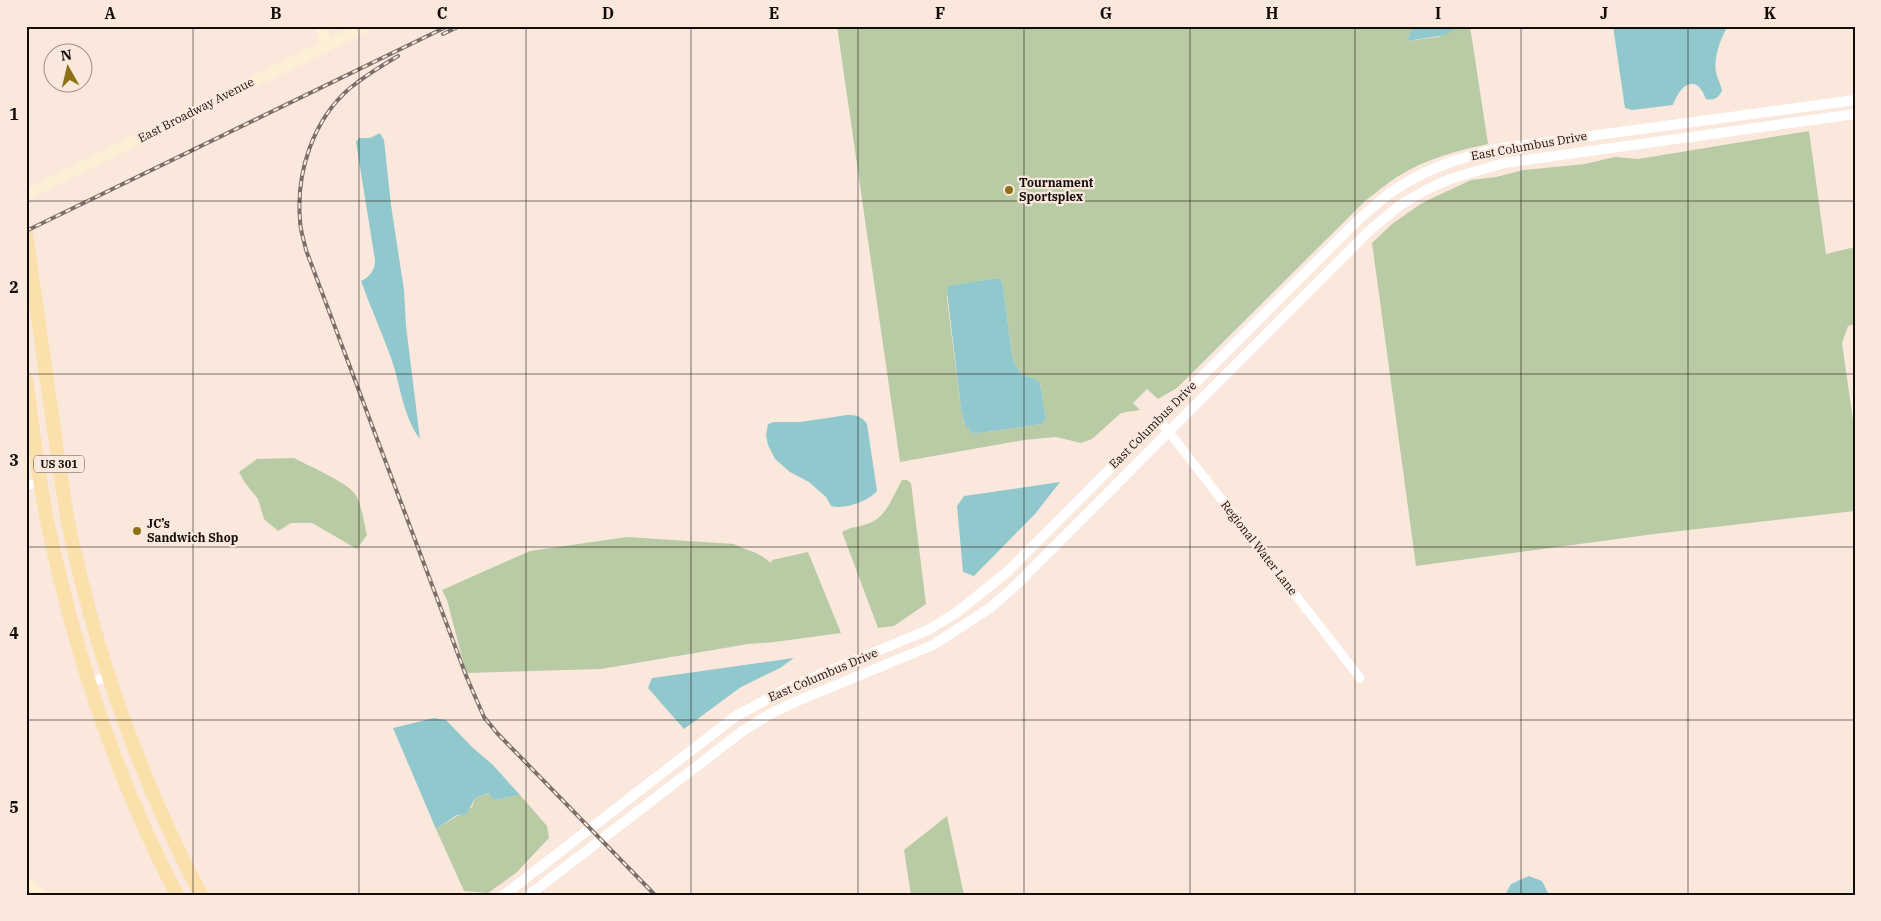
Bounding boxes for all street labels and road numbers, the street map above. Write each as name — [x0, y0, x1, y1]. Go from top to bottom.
street label: East Broadway Avenue — [135, 74, 256, 145]
street label: East Columbus Drive — [1470, 128, 1588, 163]
street label: East Columbus Drive — [1106, 378, 1199, 471]
road number: US 301 — [34, 456, 84, 472]
street label: Regional Water Lane — [1218, 497, 1301, 598]
street label: East Columbus Drive — [766, 645, 880, 704]

